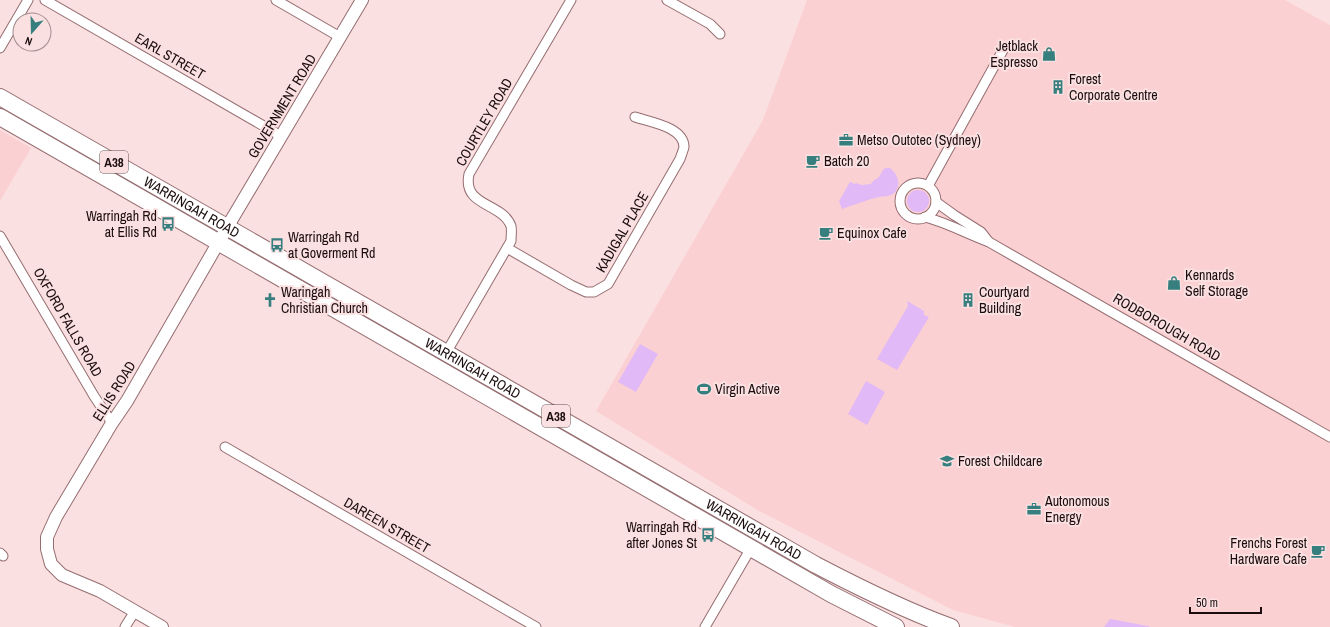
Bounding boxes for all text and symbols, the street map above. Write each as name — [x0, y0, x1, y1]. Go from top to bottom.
north arrow — [12, 12, 52, 52]
street label: EARL STREET — [132, 29, 208, 83]
text: N — [23, 34, 34, 49]
place label: Jetblack Espresso — [990, 37, 1038, 71]
shop icon: Jetblack Espresso — [1041, 46, 1057, 62]
street label: GOVERNMENT ROAD — [244, 51, 320, 161]
place label: Forest Corporate Centre — [1069, 70, 1158, 104]
street label: COURTLEY ROAD — [452, 75, 516, 169]
building icon: Forest Corporate Centre — [1050, 79, 1066, 95]
place label: Metso Outotec (Sydney) — [857, 131, 981, 149]
office icon: Metso Outotec (Sydney) — [838, 132, 854, 148]
road number: A38 — [100, 151, 128, 173]
place label: Batch 20 — [824, 152, 869, 170]
cafe icon: Batch 20 — [805, 153, 821, 169]
street label: WARRINGAH ROAD — [141, 172, 243, 241]
street label: KADIGAL PLACE — [592, 188, 652, 276]
place label: Warringah Rd at Ellis Rd — [86, 207, 157, 241]
bus stop icon: Warringah Rd at Ellis Rd — [160, 216, 176, 232]
place label: Equinox Cafe — [837, 224, 907, 242]
cafe icon: Equinox Cafe — [818, 225, 834, 241]
place label: Warringah Rd at Goverment Rd — [288, 228, 375, 262]
bus stop icon: Warringah Rd at Goverment Rd — [269, 237, 285, 253]
street label: OXFORD FALLS ROAD — [29, 264, 107, 380]
place label: Kennards Self Storage — [1185, 266, 1248, 300]
shop icon: Kennards Self Storage — [1166, 275, 1182, 291]
place label: Waringah Christian Church — [281, 283, 368, 317]
place label: Courtyard Building — [979, 283, 1029, 317]
street label: RODBOROUGH ROAD — [1110, 289, 1224, 365]
church icon: Waringah Christian Church — [262, 292, 278, 308]
building icon: Courtyard Building — [960, 292, 976, 308]
street label: WARRINGAH ROAD — [422, 334, 524, 403]
street label: ELLIS ROAD — [88, 358, 140, 424]
place label: Virgin Active — [715, 380, 780, 398]
sports icon: Virgin Active — [696, 381, 712, 397]
road number: A38 — [542, 405, 570, 427]
place label: Forest Childcare — [958, 452, 1042, 470]
school or university icon: Forest Childcare — [939, 453, 955, 469]
place label: Autonomous Energy — [1044, 492, 1110, 526]
street label: DAREEN STREET — [341, 493, 433, 557]
street label: WARRINGAH ROAD — [703, 495, 805, 564]
office icon: Autonomous Energy — [1026, 501, 1042, 517]
place label: Warringah Rd after Jones St — [626, 518, 697, 552]
bus stop icon: Warringah Rd after Jones St — [700, 527, 716, 543]
place label: Frenchs Forest Hardware Cafe — [1230, 534, 1307, 568]
cafe icon: Frenchs Forest Hardware Cafe — [1310, 543, 1326, 559]
scale bar — [1190, 589, 1261, 615]
text: 50 m — [1196, 595, 1218, 611]

